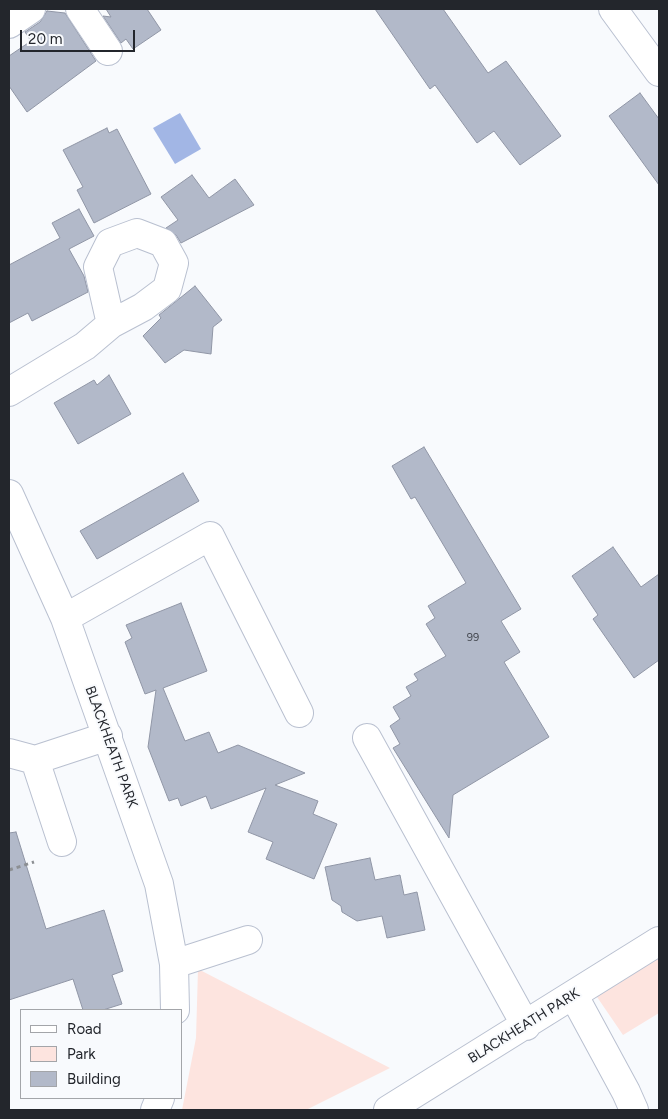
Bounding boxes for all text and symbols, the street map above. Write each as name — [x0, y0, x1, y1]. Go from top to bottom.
scale bar — [22, 20, 138, 52]
text: 20 m — [28, 30, 62, 48]
house number: 99 — [467, 631, 479, 645]
street label: BLACKHEATH PARK — [81, 684, 141, 810]
street label: BLACKHEATH PARK — [465, 985, 583, 1067]
legend — [20, 1009, 182, 1099]
text: Road — [67, 1020, 102, 1038]
text: Park — [67, 1045, 96, 1063]
text: Building — [67, 1070, 121, 1088]

